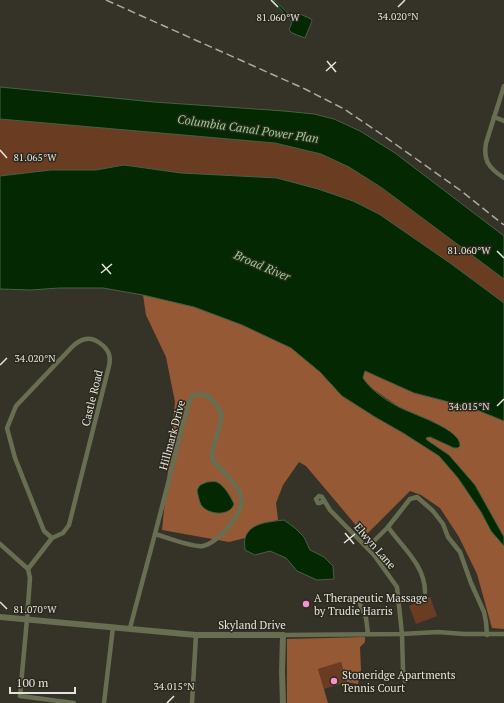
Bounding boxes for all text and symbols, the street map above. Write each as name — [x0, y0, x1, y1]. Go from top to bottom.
text: 34.020°N — [378, 10, 419, 23]
text: 81.060°W — [256, 11, 300, 24]
water label: Columbia Canal Power Plan — [176, 111, 320, 146]
text: 81.065°W — [13, 151, 57, 164]
text: 81.060°W — [447, 244, 491, 257]
water label: Broad River — [231, 247, 294, 285]
text: 34.020°N — [15, 352, 56, 365]
street label: Castle Road — [78, 368, 106, 428]
street label: Hillmark Drive — [156, 398, 188, 471]
text: 34.015°N — [449, 400, 490, 413]
street label: Elwyn Lane — [351, 520, 399, 572]
place label: A Therapeutic Massage by Trudie Harris — [314, 591, 428, 618]
marker: A Therapeutic Massage by Trudie Harris — [301, 599, 311, 609]
text: 81.070°W — [13, 603, 57, 616]
street label: Skyland Drive — [218, 618, 286, 632]
place label: Stoneridge Apartments Tennis Court — [342, 668, 456, 695]
scale bar — [10, 669, 75, 695]
text: 100 m — [16, 675, 49, 690]
marker: Stoneridge Apartments Tennis Court — [329, 676, 339, 686]
text: 34.015°N — [154, 680, 195, 693]

